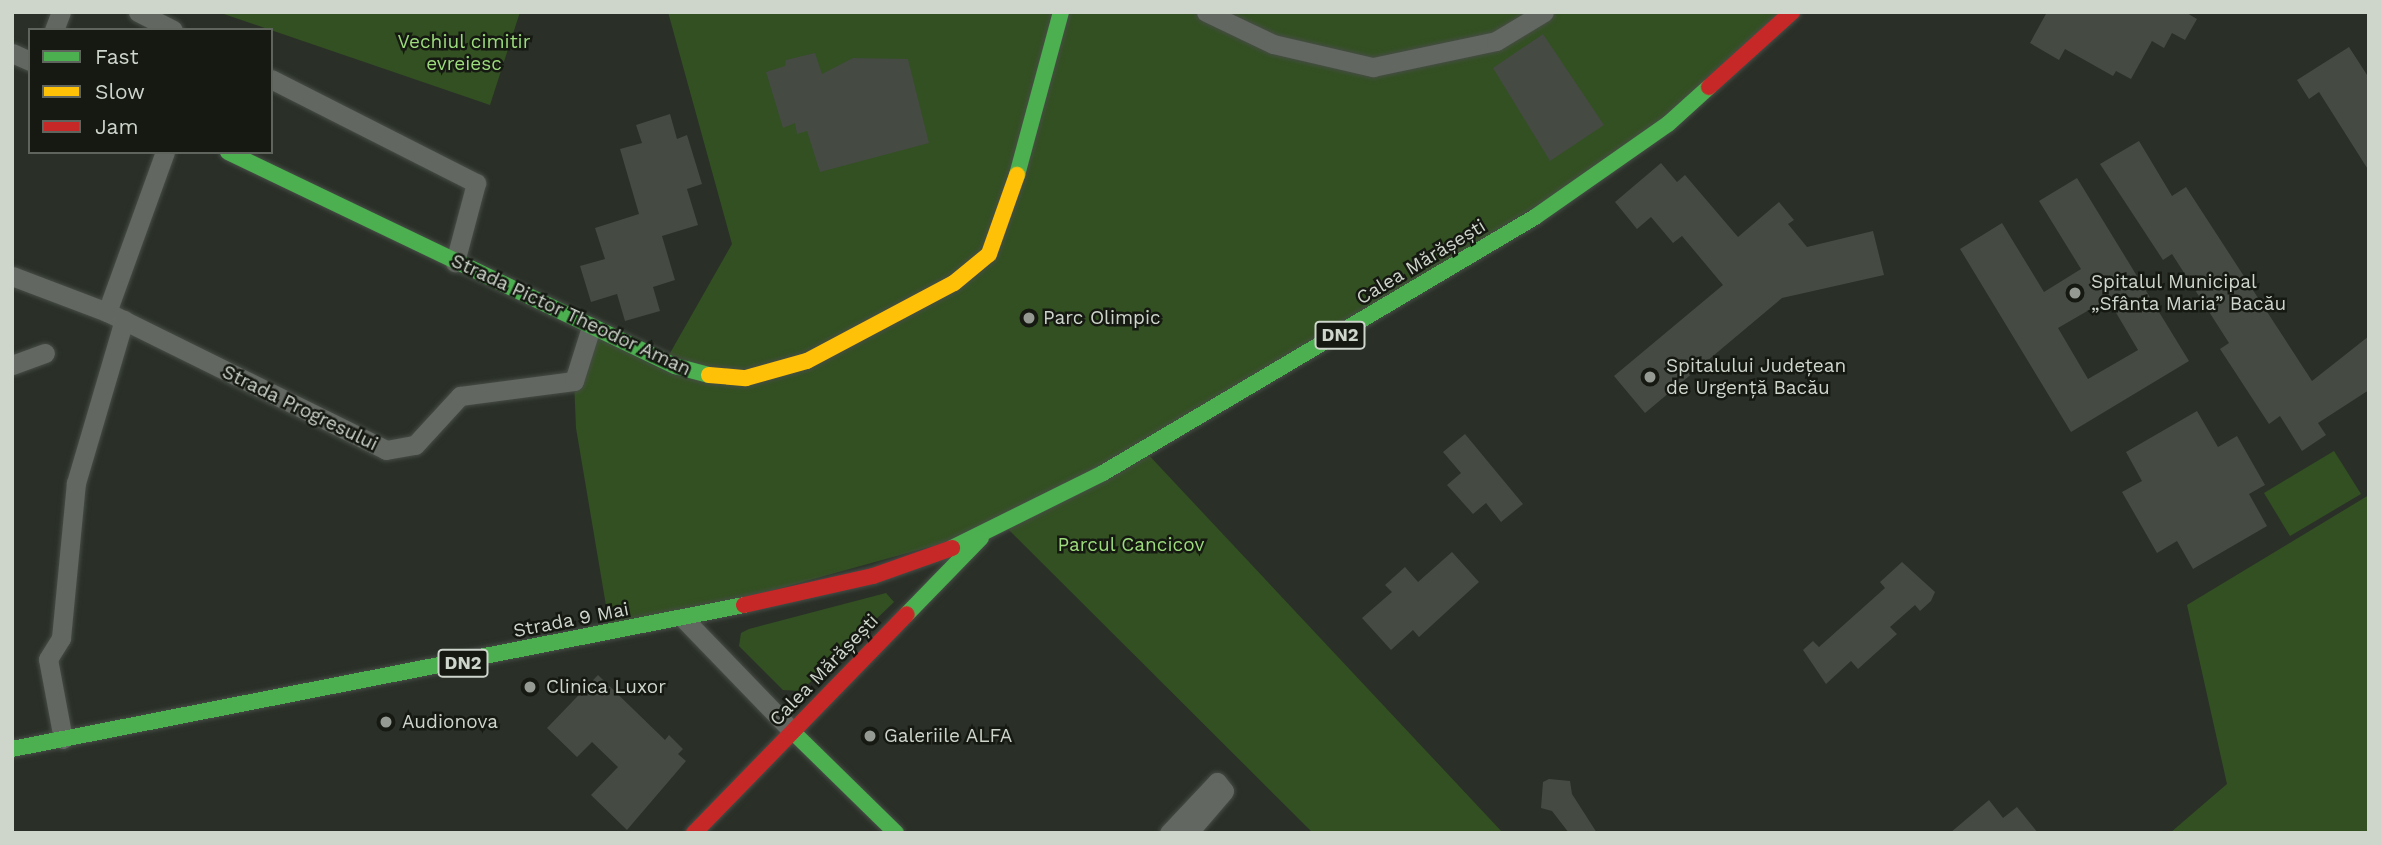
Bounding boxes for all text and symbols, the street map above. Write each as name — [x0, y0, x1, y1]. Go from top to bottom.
legend — [28, 28, 273, 154]
park label: Vechiul cimitir evreiesc — [397, 31, 531, 75]
text: Fast — [95, 44, 139, 69]
text: Slow — [95, 79, 145, 104]
text: Jam — [95, 114, 138, 139]
street label: Calea Mărășești — [1352, 214, 1490, 310]
street label: Strada Pictor Theodor Aman — [446, 249, 696, 381]
place label: Spitalul Municipal „Sfânta Maria” Bacău — [2091, 271, 2287, 315]
marker: Spitalul Municipal „Sfânta Maria” Bacău — [2065, 283, 2085, 303]
place label: Parc Olimpic — [1043, 307, 1161, 329]
marker: Parc Olimpic — [1021, 310, 1037, 326]
road number: DN2 — [1314, 320, 1366, 349]
place label: Spitalului Județean de Urgență Bacău — [1666, 355, 1847, 399]
street label: Strada Progresului — [218, 360, 382, 456]
marker: Spitalului Județean de Urgență Bacău — [1640, 367, 1660, 387]
park label: Parcul Cancicov — [1057, 534, 1205, 556]
street label: Strada 9 Mai — [511, 598, 631, 642]
street label: Calea Mărășești — [765, 609, 883, 731]
road number: DN2 — [437, 648, 489, 678]
place label: Clinica Luxor — [546, 676, 666, 698]
marker: Clinica Luxor — [520, 677, 540, 697]
place label: Audionova — [402, 711, 498, 733]
marker: Audionova — [376, 712, 396, 732]
place label: Galeriile ALFA — [884, 725, 1013, 747]
marker: Galeriile ALFA — [862, 728, 878, 744]

